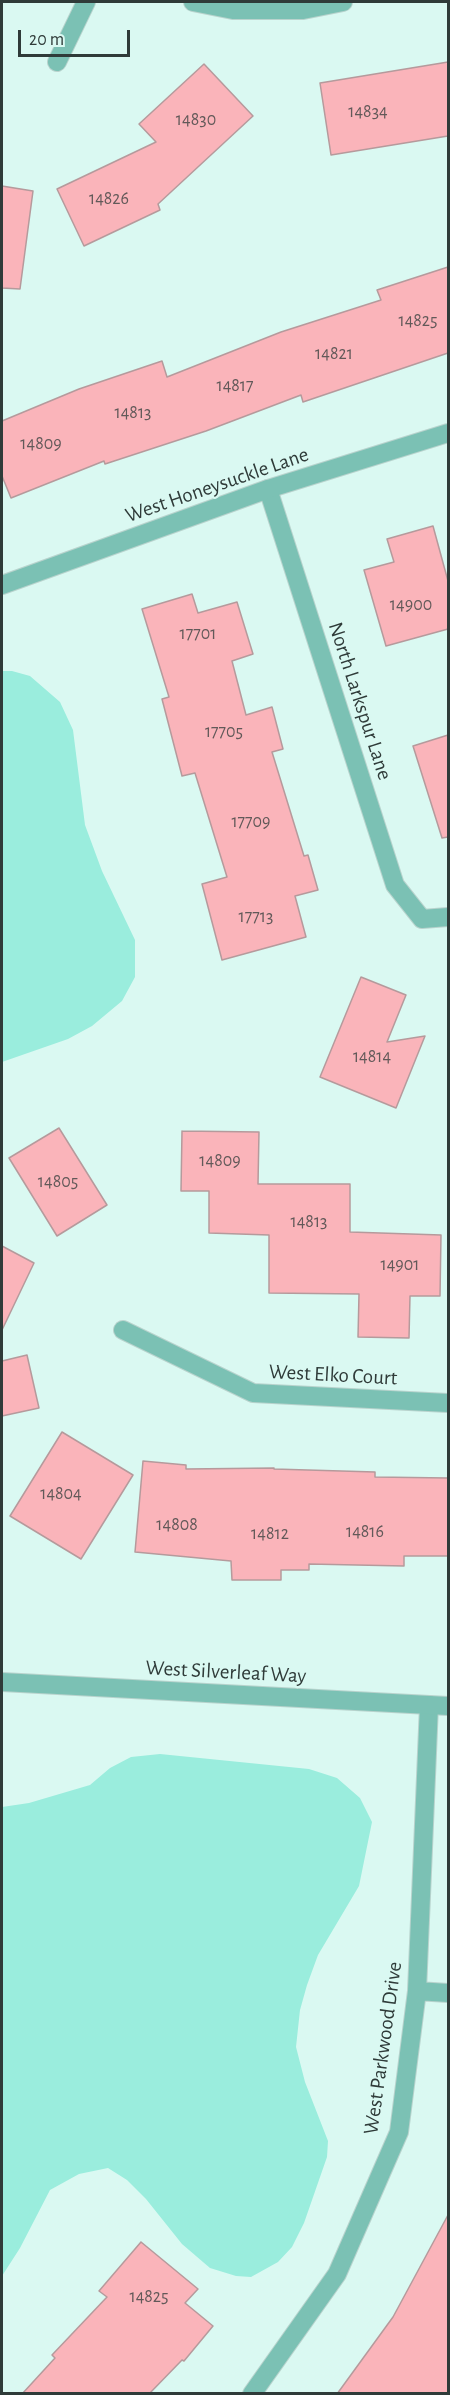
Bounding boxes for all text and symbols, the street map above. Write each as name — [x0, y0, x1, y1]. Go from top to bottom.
scale bar — [21, 18, 134, 56]
text: 20 m — [29, 31, 64, 49]
house number: 14834 — [348, 101, 388, 123]
house number: 14830 — [176, 109, 216, 131]
house number: 14826 — [89, 188, 129, 210]
house number: 14825 — [398, 310, 438, 332]
house number: 14821 — [315, 343, 353, 365]
house number: 14817 — [216, 375, 254, 397]
house number: 14813 — [115, 402, 151, 424]
house number: 14809 — [20, 433, 62, 455]
street label: West Honeysuckle Lane — [122, 442, 312, 528]
house number: 14900 — [390, 594, 432, 616]
street label: North Larkspur Lane — [323, 619, 397, 783]
house number: 17701 — [180, 623, 216, 645]
house number: 17705 — [205, 721, 243, 743]
house number: 17709 — [231, 811, 271, 833]
house number: 17713 — [239, 906, 273, 928]
house number: 14814 — [353, 1046, 391, 1068]
house number: 14809 — [199, 1150, 241, 1172]
house number: 14805 — [38, 1171, 78, 1193]
house number: 14813 — [291, 1211, 327, 1233]
house number: 14901 — [380, 1254, 420, 1276]
street label: West Elko Court — [268, 1359, 398, 1391]
house number: 14804 — [40, 1483, 82, 1505]
house number: 14808 — [156, 1514, 198, 1536]
house number: 14816 — [346, 1521, 384, 1543]
house number: 14812 — [251, 1523, 289, 1545]
street label: West Silverleaf Way — [145, 1655, 307, 1689]
street label: West Parkwood Drive — [358, 1960, 408, 2136]
house number: 14825 — [129, 2286, 169, 2308]

